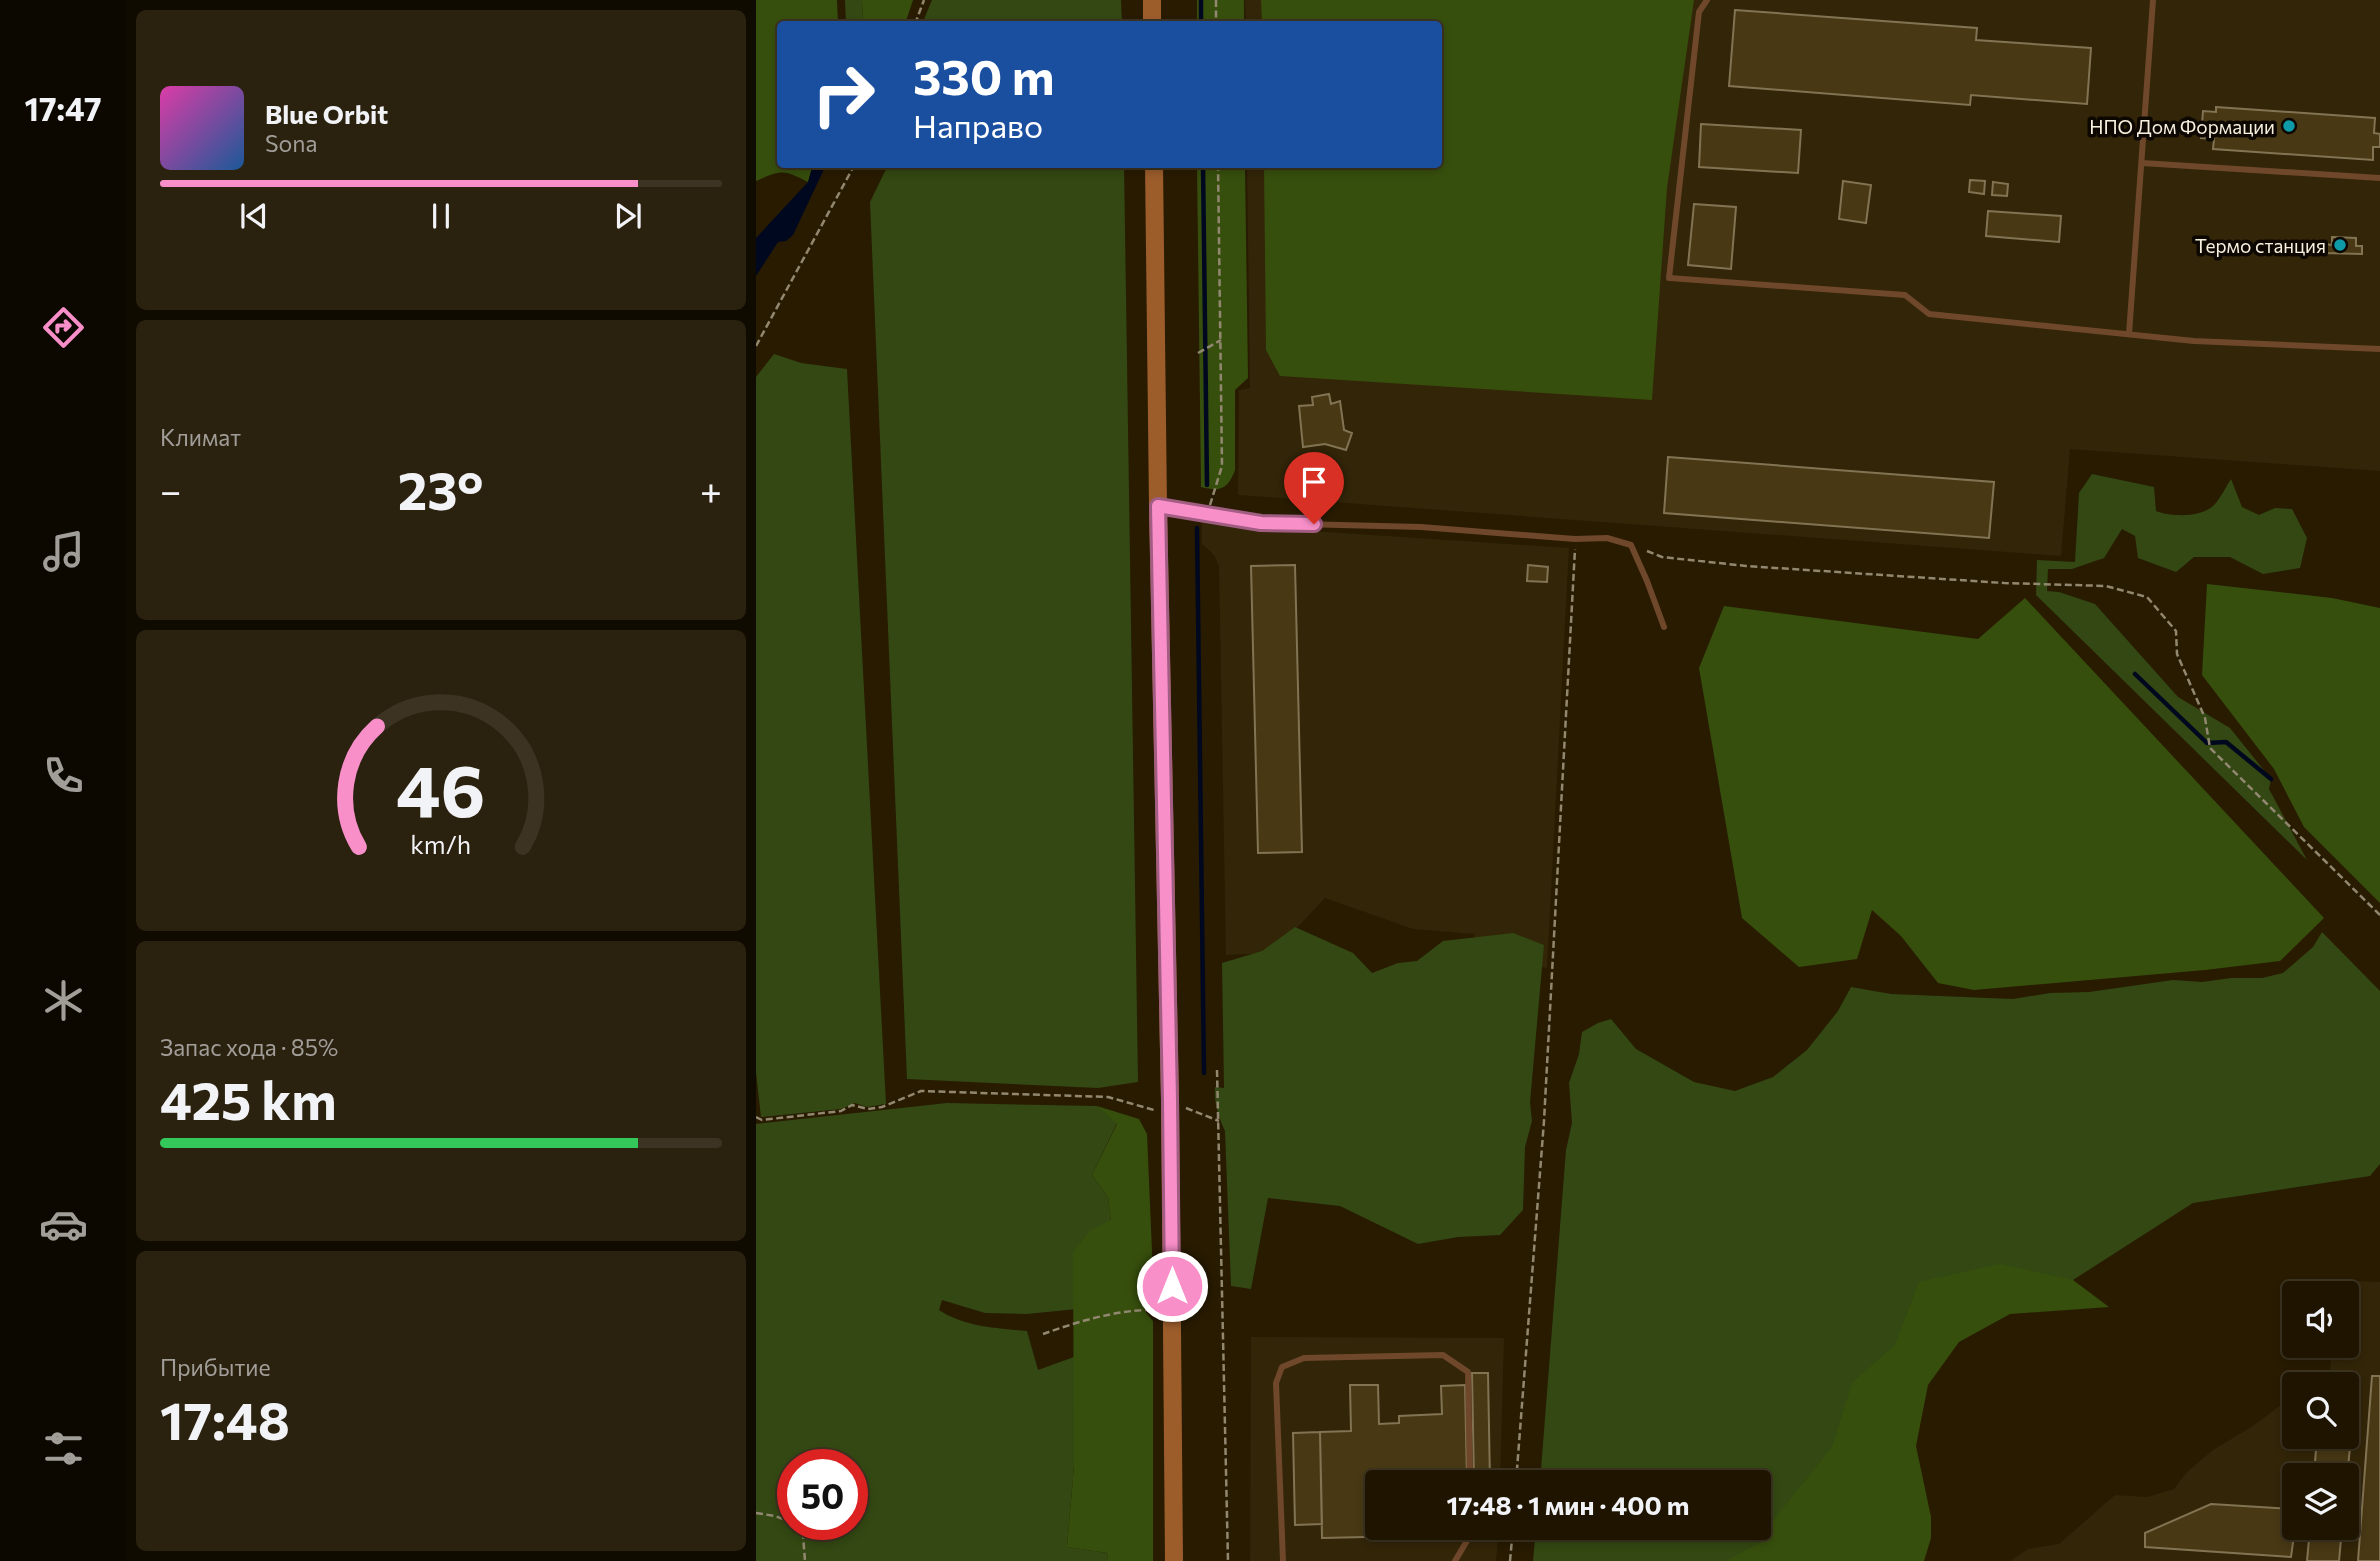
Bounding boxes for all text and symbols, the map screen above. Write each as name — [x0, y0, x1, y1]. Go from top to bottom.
text: 330 m — [913, 45, 1054, 105]
icon: right — [798, 49, 889, 140]
text: 17:47 — [24, 88, 102, 128]
text: Blue Orbit — [265, 98, 388, 129]
text: Направо — [913, 105, 1043, 145]
place label: НПО Дом Формации — [2089, 115, 2275, 138]
marker: НПО Дом Формации — [2281, 118, 2297, 134]
text: Sona — [265, 129, 317, 157]
icon: previous — [235, 197, 273, 235]
icon: pause — [422, 197, 460, 235]
icon: next — [609, 197, 647, 235]
place label: Термо станция — [2195, 234, 2326, 257]
marker: Термо станция — [2332, 237, 2348, 253]
icon: directions — [39, 303, 88, 352]
text: Климат — [160, 423, 241, 451]
pin — [1284, 452, 1344, 524]
text: 23° — [398, 457, 484, 521]
icon: arrive — [1295, 463, 1333, 501]
text: − — [160, 466, 182, 513]
text: + — [700, 466, 722, 513]
icon: music — [39, 527, 88, 576]
text: 46 — [396, 743, 486, 832]
icon: phone — [39, 751, 88, 800]
text: km/h — [411, 828, 471, 858]
icon: climate — [39, 976, 88, 1025]
text: Запас хода · 85% — [160, 1033, 338, 1061]
text: 425 km — [160, 1067, 337, 1131]
icon: car — [39, 1200, 88, 1249]
position arrow — [1135, 1249, 1209, 1323]
map controls — [2282, 1281, 2359, 1540]
button: sound — [2282, 1281, 2359, 1358]
text: Прибытие — [160, 1353, 271, 1381]
button: search — [2282, 1372, 2359, 1449]
text: 17:48 — [160, 1387, 290, 1451]
icon: filters — [39, 1424, 88, 1473]
speed limit sign: 50 — [777, 1449, 868, 1540]
button: layers — [2282, 1463, 2359, 1540]
text: 17:48 · 1 мин · 400 m — [1447, 1489, 1689, 1520]

